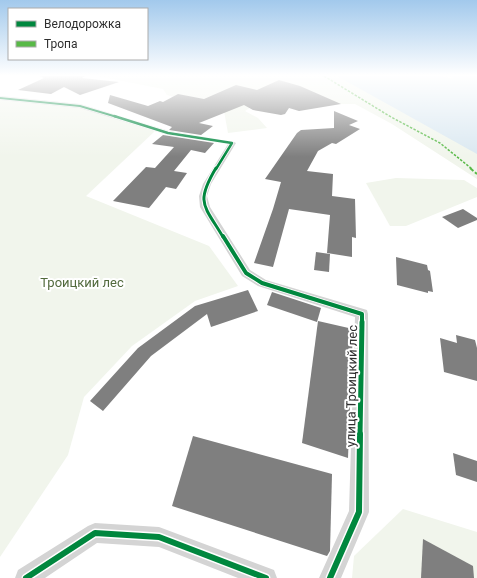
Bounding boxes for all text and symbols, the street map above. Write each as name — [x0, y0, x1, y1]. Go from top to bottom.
legend — [8, 8, 148, 60]
text: Велодорожка — [44, 17, 121, 31]
text: Тропа — [44, 37, 78, 51]
park label: Троицкий лес — [40, 275, 124, 290]
street label: улица Троицкий лес — [343, 325, 360, 447]

